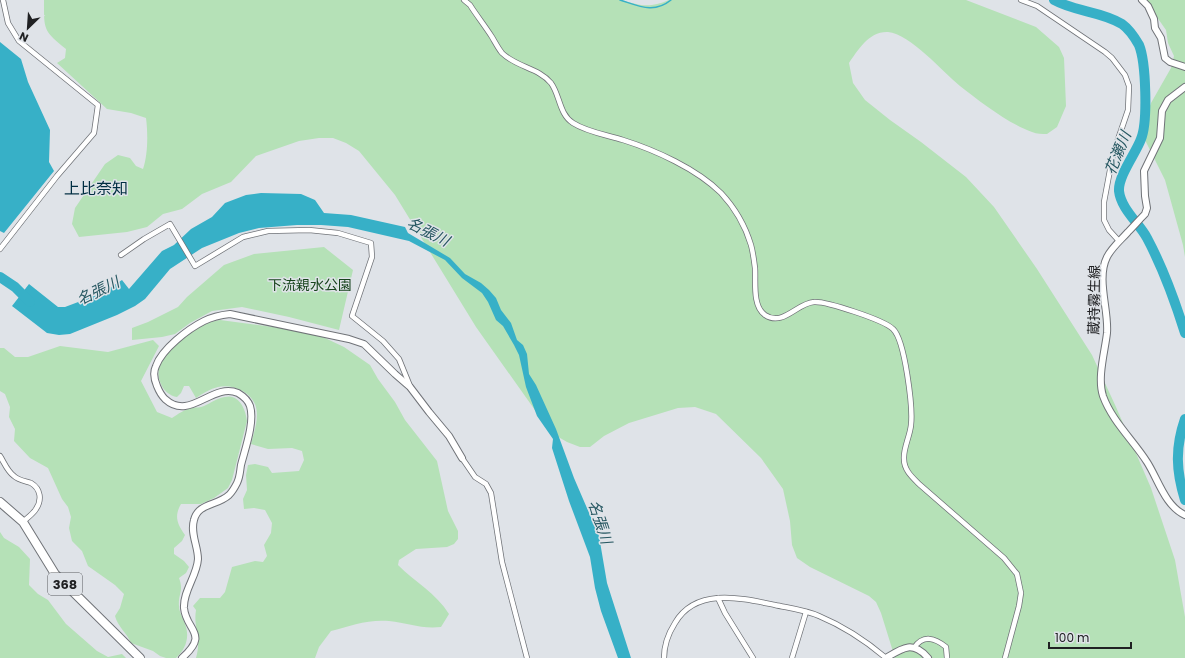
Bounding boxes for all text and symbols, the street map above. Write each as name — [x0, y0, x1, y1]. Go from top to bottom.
north arrow — [8, 8, 48, 48]
text: N — [17, 28, 31, 46]
water label: 花瀬川 — [1099, 126, 1136, 178]
district label: 上比奈知 — [64, 177, 128, 200]
water label: 名張川 — [403, 212, 455, 252]
street label: 蔵持霧生線 — [1083, 265, 1105, 335]
water label: 名張川 — [73, 270, 124, 310]
park label: 下流親水公園 — [268, 275, 352, 295]
water label: 名張川 — [584, 497, 618, 548]
road number: 368 — [48, 573, 82, 595]
scale bar — [1049, 624, 1131, 650]
text: 100 m — [1055, 629, 1089, 646]

